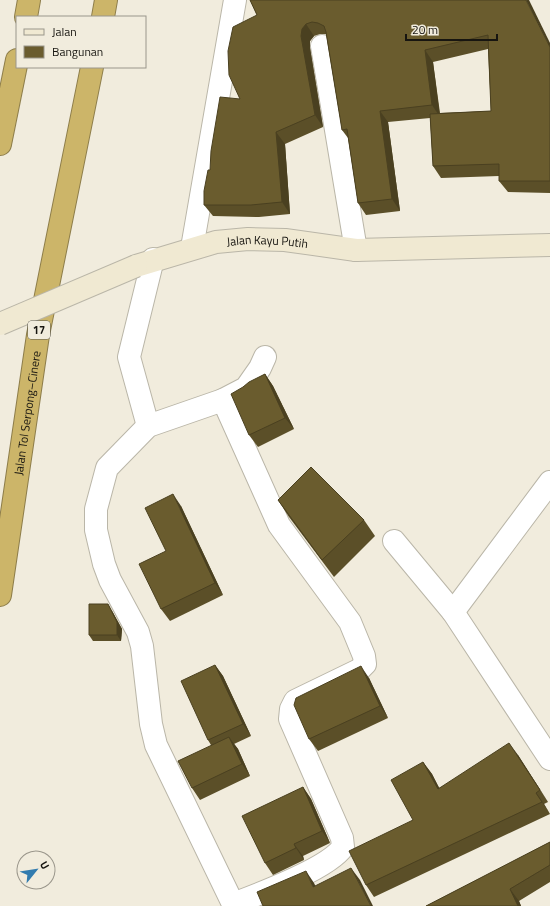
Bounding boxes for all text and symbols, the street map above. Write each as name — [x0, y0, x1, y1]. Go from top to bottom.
legend — [16, 16, 146, 68]
scale bar — [406, 16, 497, 42]
text: 20 m — [412, 20, 438, 39]
text: Jalan — [52, 22, 77, 41]
text: Bangunan — [52, 42, 103, 61]
street label: Jalan Kayu Putih — [226, 229, 309, 253]
road number: 17 — [28, 321, 50, 339]
street label: Jalan Tol Serpong–Cinere — [8, 349, 45, 476]
north arrow — [16, 850, 56, 890]
text: U — [36, 858, 53, 872]

